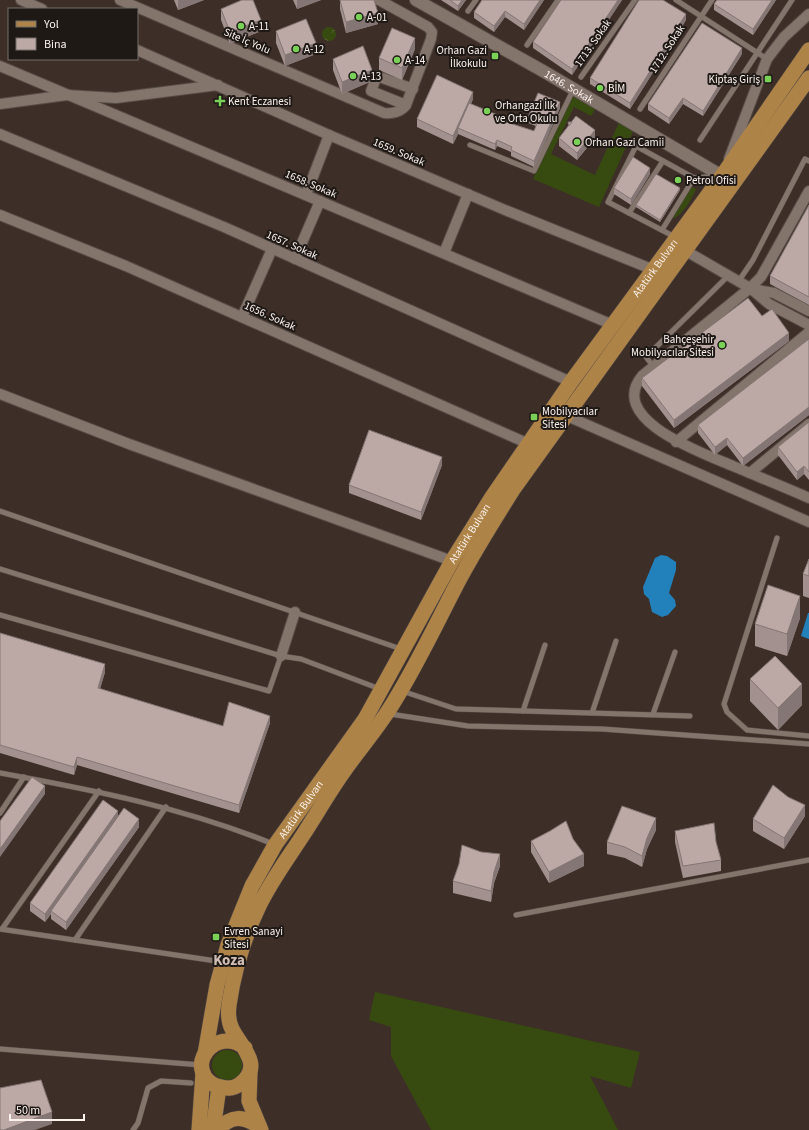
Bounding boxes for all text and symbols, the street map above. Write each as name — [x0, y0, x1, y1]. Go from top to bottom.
legend — [8, 8, 138, 60]
place label: A-01 — [367, 10, 387, 25]
marker: A-01 — [354, 12, 364, 22]
text: Yol — [43, 16, 59, 33]
street label: 1713. Sokak — [571, 16, 615, 70]
place label: A-11 — [249, 19, 269, 34]
marker: A-11 — [236, 21, 246, 31]
street label: 1712. Sokak — [646, 21, 689, 76]
street label: Site İç Yolu — [221, 24, 273, 58]
text: Bina — [44, 36, 67, 53]
place label: A-12 — [304, 42, 324, 57]
place label: Orhan Gazi İlkokulu — [436, 43, 487, 71]
marker: A-12 — [291, 44, 301, 54]
marker: Orhan Gazi İlkokulu — [490, 51, 500, 61]
place label: A-14 — [405, 53, 426, 68]
marker: A-14 — [392, 55, 402, 65]
street label: 1646. Sokak — [542, 66, 597, 107]
place label: A-13 — [361, 69, 381, 84]
marker: A-13 — [348, 71, 358, 81]
place label: Kiptaş Giriş — [709, 72, 760, 87]
marker: Kiptaş Giriş — [763, 74, 773, 84]
place label: BİM — [608, 81, 625, 96]
marker: BİM — [595, 83, 605, 93]
place label: Kent Eczanesi — [228, 94, 291, 109]
marker: Kent Eczanesi — [215, 96, 225, 106]
place label: Orhangazi İlk ve Orta Okulu — [495, 98, 557, 126]
marker: Orhangazi İlk ve Orta Okulu — [482, 106, 492, 116]
street label: 1659. Sokak — [371, 134, 428, 170]
place label: Orhan Gazi Camii — [585, 135, 664, 150]
marker: Orhan Gazi Camii — [572, 137, 582, 147]
street label: 1658. Sokak — [283, 166, 340, 202]
place label: Petrol Ofisi — [686, 173, 736, 188]
marker: Petrol Ofisi — [673, 175, 683, 185]
street label: 1657. Sokak — [264, 227, 321, 263]
street label: Atatürk Bulvarı — [628, 236, 681, 300]
street label: 1656. Sokak — [242, 298, 299, 334]
place label: Bahçeşehir Mobilyacılar Sitesi — [631, 332, 714, 360]
marker: Bahçeşehir Mobilyacılar Sitesi — [717, 340, 727, 350]
place label: Mobilyacılar Sitesi — [542, 404, 598, 432]
marker: Mobilyacılar Sitesi — [529, 412, 539, 422]
street label: Atatürk Bulvarı — [445, 501, 494, 566]
street label: Atatürk Bulvarı — [275, 777, 326, 841]
place label: Evren Sanayi Sitesi — [224, 924, 283, 952]
marker: Evren Sanayi Sitesi — [211, 932, 221, 942]
district label: Koza — [213, 950, 245, 971]
scale bar — [10, 1096, 84, 1122]
text: 50 m — [16, 1102, 40, 1119]

